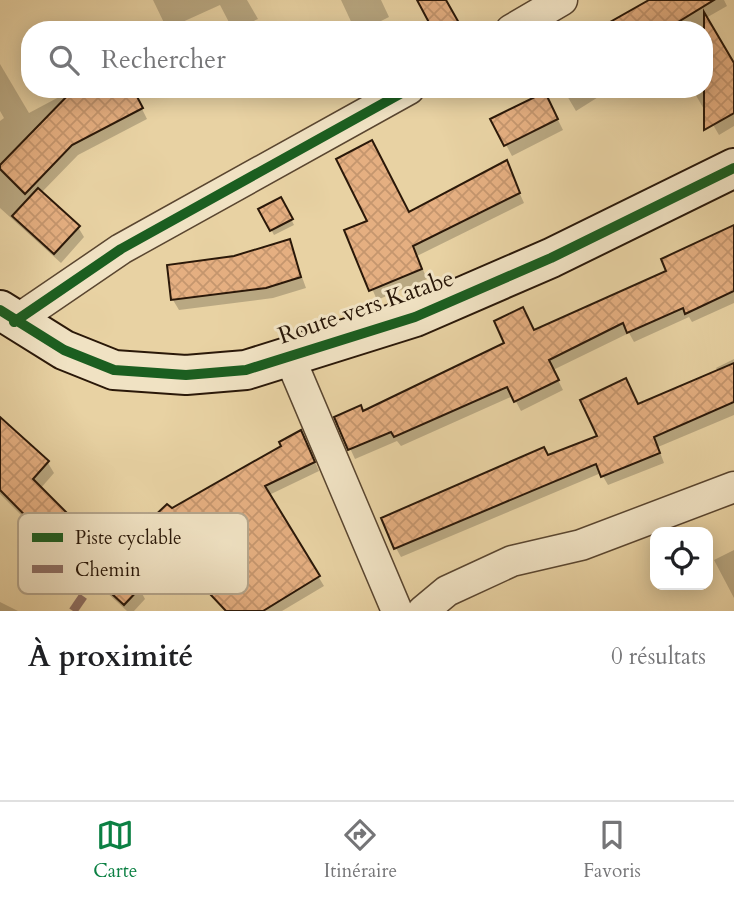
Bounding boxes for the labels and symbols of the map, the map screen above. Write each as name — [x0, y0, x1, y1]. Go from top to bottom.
street label: Route vers Katabe — [274, 261, 458, 353]
legend — [18, 513, 248, 594]
text: Piste cyclable — [75, 525, 182, 551]
text: Chemin — [75, 557, 141, 583]

